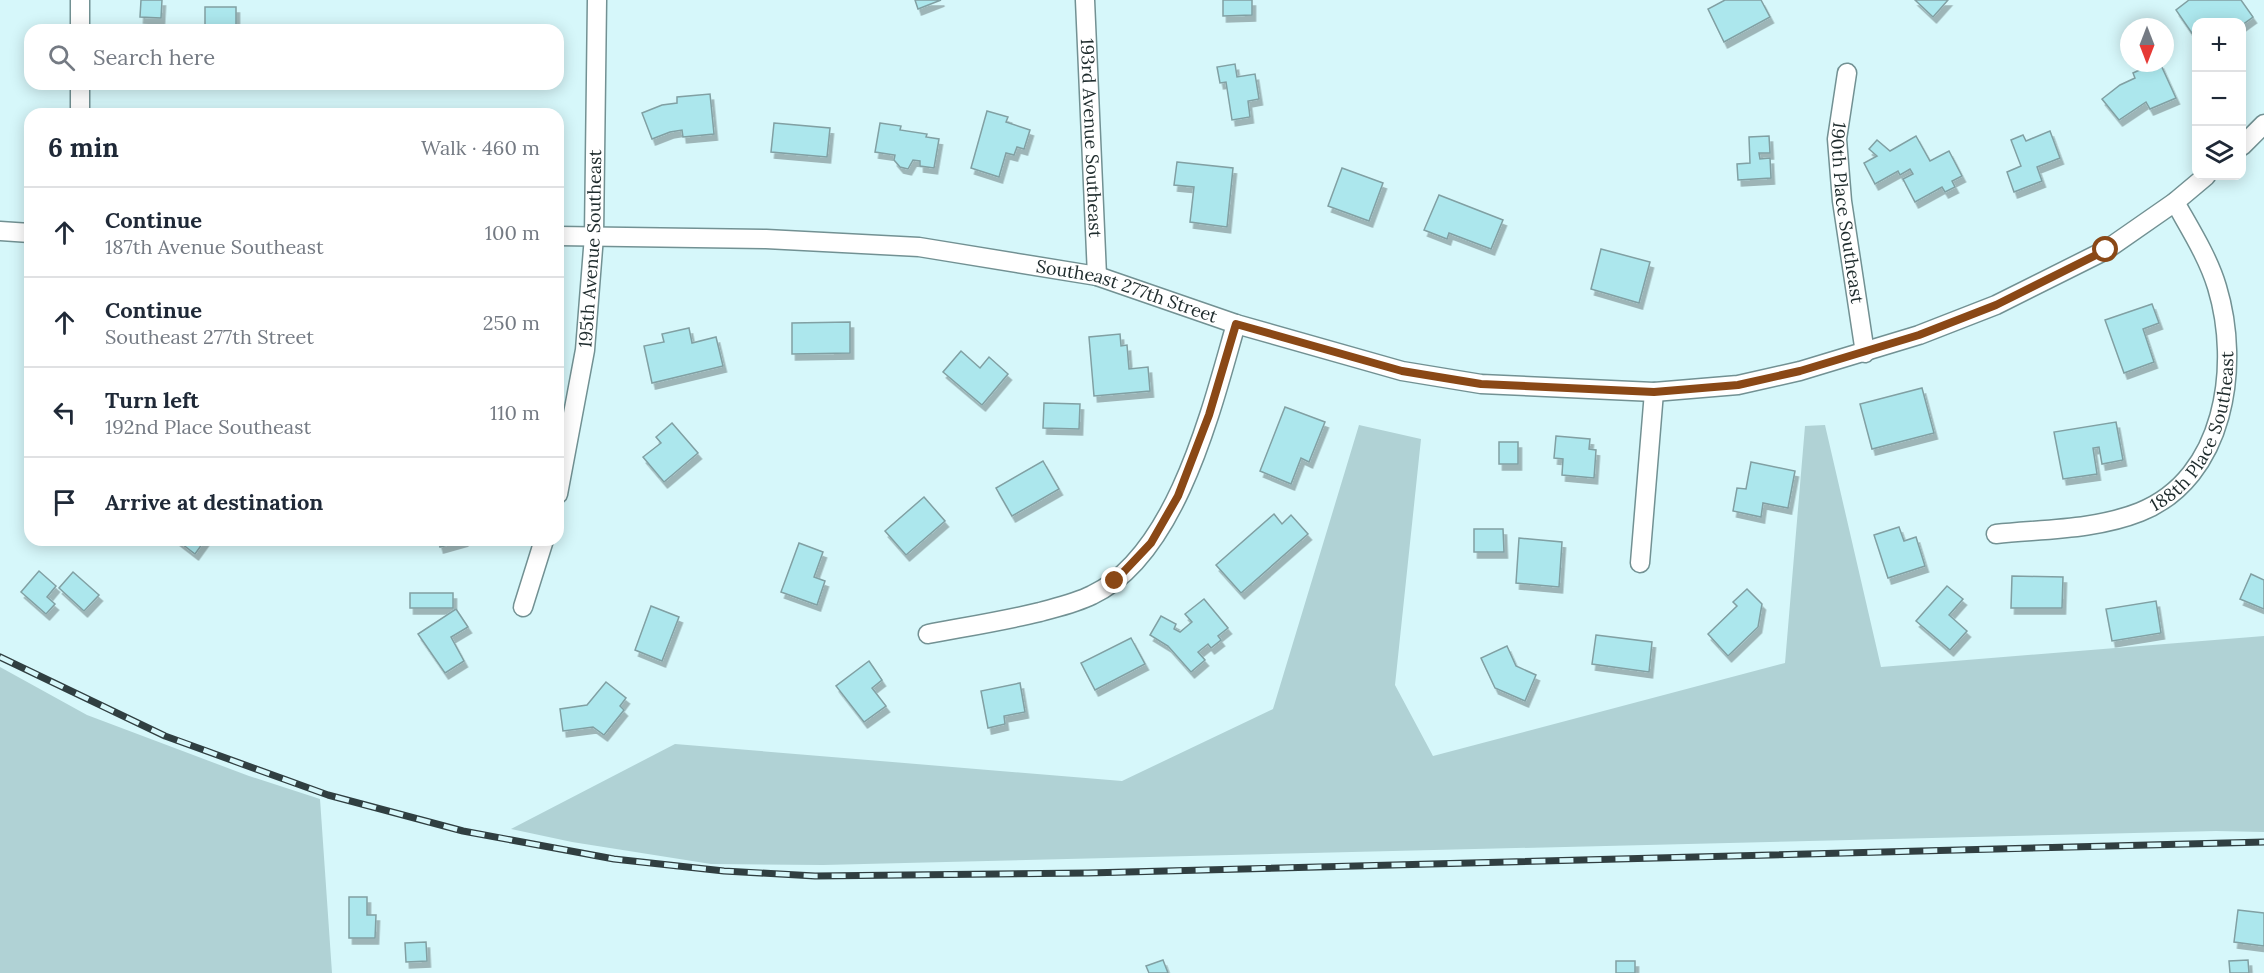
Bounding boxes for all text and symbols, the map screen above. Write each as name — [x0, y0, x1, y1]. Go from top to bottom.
north arrow — [2120, 18, 2174, 72]
map controls — [2192, 18, 2246, 180]
button: + — [2192, 18, 2246, 72]
search box — [24, 24, 564, 90]
street label: 193rd Avenue Southeast — [1076, 38, 1107, 238]
icon: search — [45, 41, 78, 74]
text: Search here — [93, 43, 215, 71]
button: − — [2192, 72, 2246, 126]
street label: 190th Place Southeast — [1826, 120, 1869, 305]
button: layers — [2192, 126, 2246, 180]
text: 6 min — [48, 131, 119, 164]
text: Walk · 460 m — [421, 135, 540, 160]
street label: 195th Avenue Southeast — [573, 149, 606, 349]
text: Continue — [105, 206, 202, 234]
icon: ahead — [48, 216, 81, 249]
text: 100 m — [485, 220, 540, 245]
text: 187th Avenue Southeast — [105, 234, 324, 259]
route start — [2092, 236, 2118, 262]
street label: Southeast 277th Street — [1034, 254, 1221, 328]
text: Continue — [105, 296, 202, 324]
icon: ahead — [48, 306, 81, 339]
text: 250 m — [483, 310, 540, 335]
text: Southeast 277th Street — [105, 324, 314, 349]
street label: 188th Place Southeast — [2146, 351, 2238, 516]
text: Turn left — [105, 386, 199, 414]
icon: left — [48, 396, 81, 429]
text: 110 m — [490, 400, 540, 425]
text: 192nd Place Southeast — [105, 414, 311, 439]
icon: arrive — [48, 486, 81, 519]
text: Arrive at destination — [105, 488, 323, 516]
route end — [1101, 567, 1127, 593]

